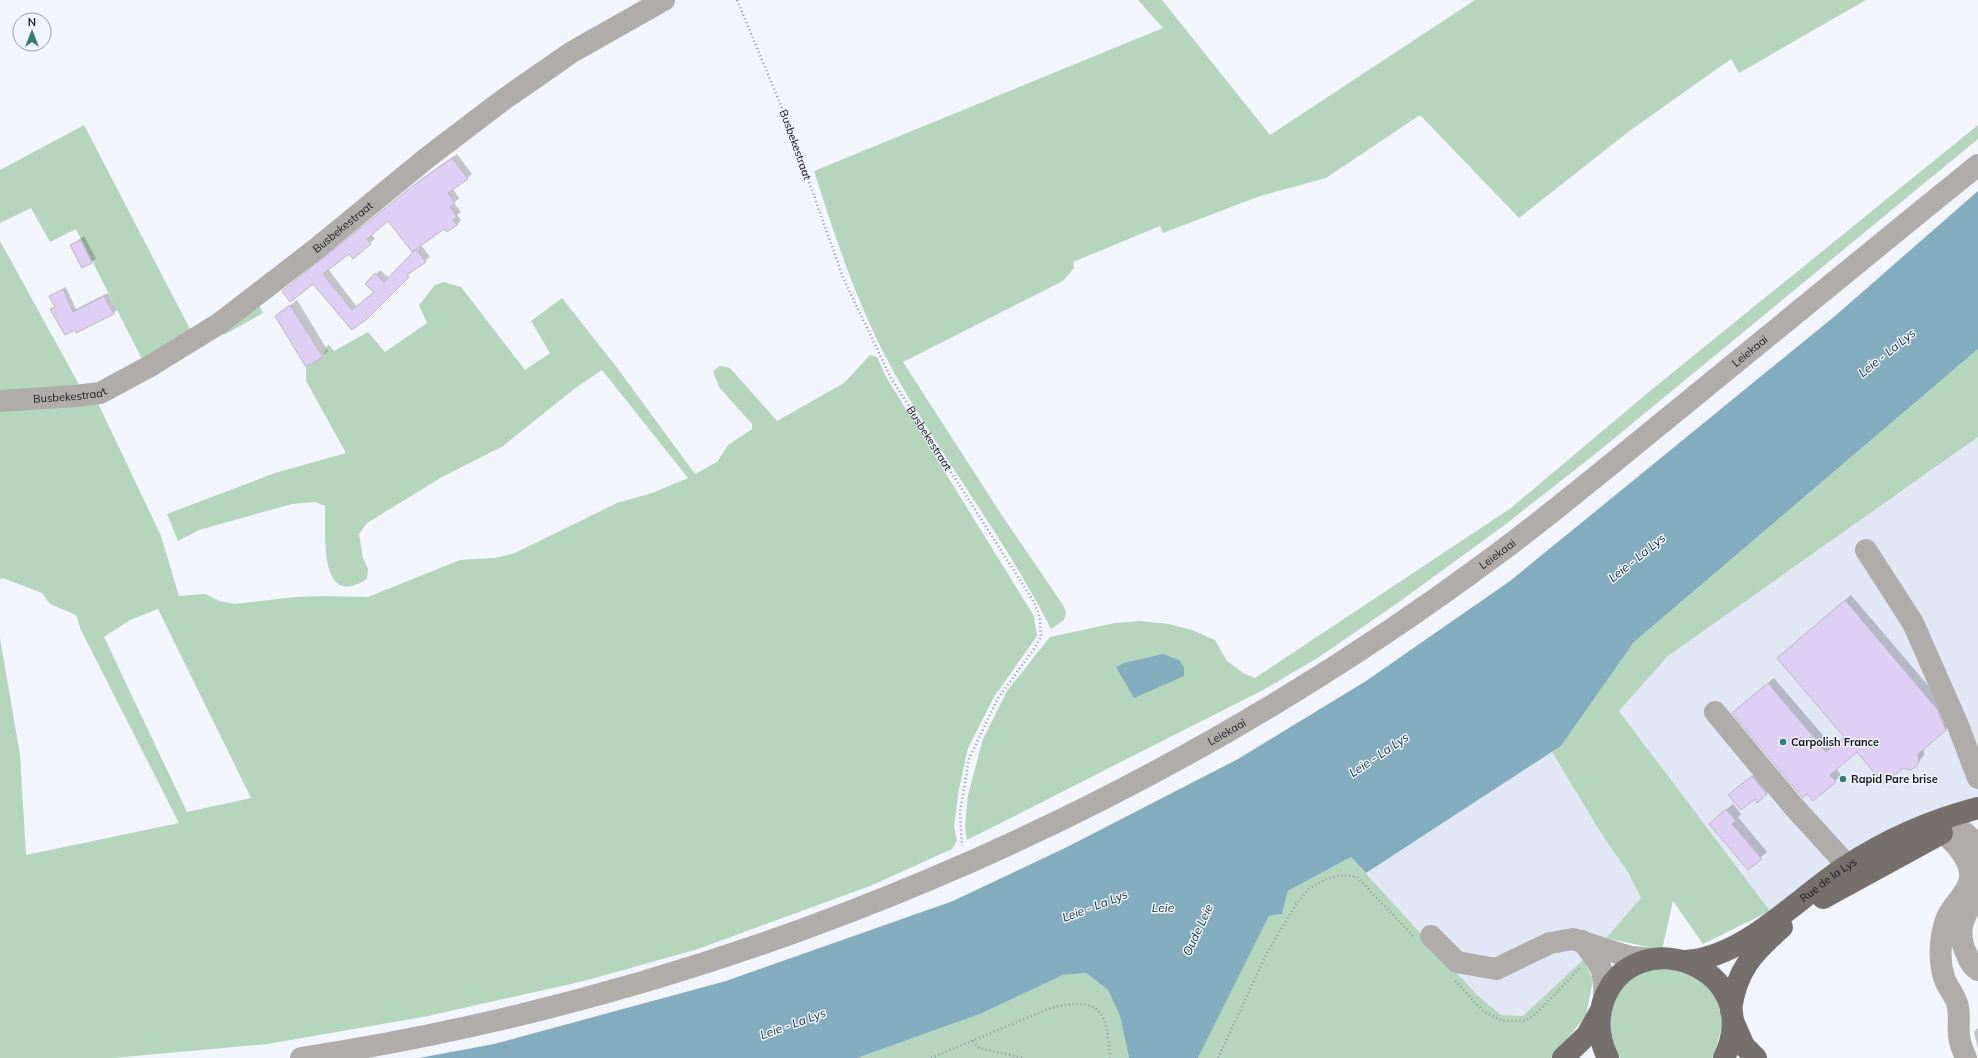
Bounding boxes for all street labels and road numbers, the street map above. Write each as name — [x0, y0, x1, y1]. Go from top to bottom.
street label: Busbekestraat — [776, 107, 815, 182]
street label: Busbekestraat — [310, 198, 376, 256]
street label: Leiekaai — [1729, 332, 1771, 370]
street label: Busbekestraat — [33, 384, 109, 406]
street label: Busbekestraat — [904, 403, 955, 473]
street label: Leiekaai — [1476, 536, 1518, 572]
street label: Leiekaai — [1205, 715, 1248, 748]
street label: Rue de la Lys — [1797, 854, 1859, 905]

